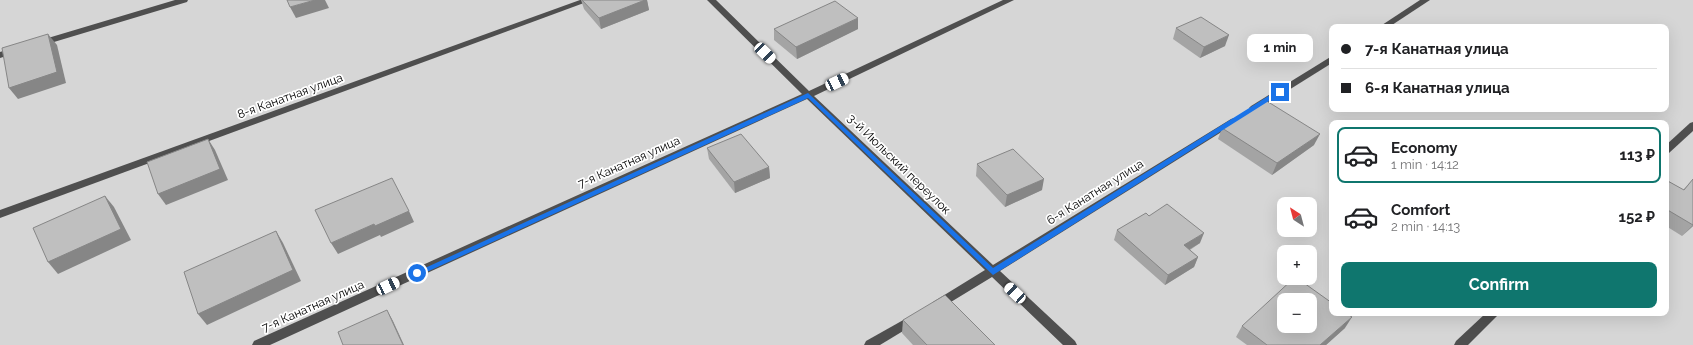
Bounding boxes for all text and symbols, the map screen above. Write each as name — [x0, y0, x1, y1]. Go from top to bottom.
callout: 1 min — [1247, 34, 1313, 62]
car — [752, 40, 778, 66]
text: 1 min — [1264, 40, 1296, 55]
text: 7-я Канатная улица — [1365, 40, 1509, 58]
street label: 8-я Канатная улица — [235, 70, 345, 122]
car — [824, 71, 850, 93]
text: 6-я Канатная улица — [1365, 79, 1510, 97]
route end — [1271, 83, 1289, 101]
street label: 3-й Июльский переулок — [845, 111, 953, 217]
street label: 7-я Канатная улица — [576, 133, 682, 191]
icon: car — [1343, 137, 1379, 173]
text: Economy — [1391, 139, 1458, 157]
text: 113 ₽ — [1619, 146, 1655, 164]
street label: 6-я Канатная улица — [1044, 157, 1146, 227]
text: 1 min · 14:12 — [1391, 157, 1459, 172]
north arrow — [1277, 197, 1317, 237]
map controls — [1277, 197, 1317, 333]
icon: car — [1343, 199, 1379, 235]
text: Comfort — [1391, 201, 1450, 219]
text: 152 ₽ — [1619, 208, 1655, 226]
text: 2 min · 14:13 — [1391, 219, 1460, 234]
button: + — [1277, 245, 1317, 285]
button: Confirm — [1341, 262, 1657, 308]
route start — [408, 264, 426, 282]
car — [375, 275, 401, 297]
street label: 7-я Канатная улица — [260, 277, 366, 335]
car — [1002, 280, 1028, 306]
button: − — [1277, 293, 1317, 333]

